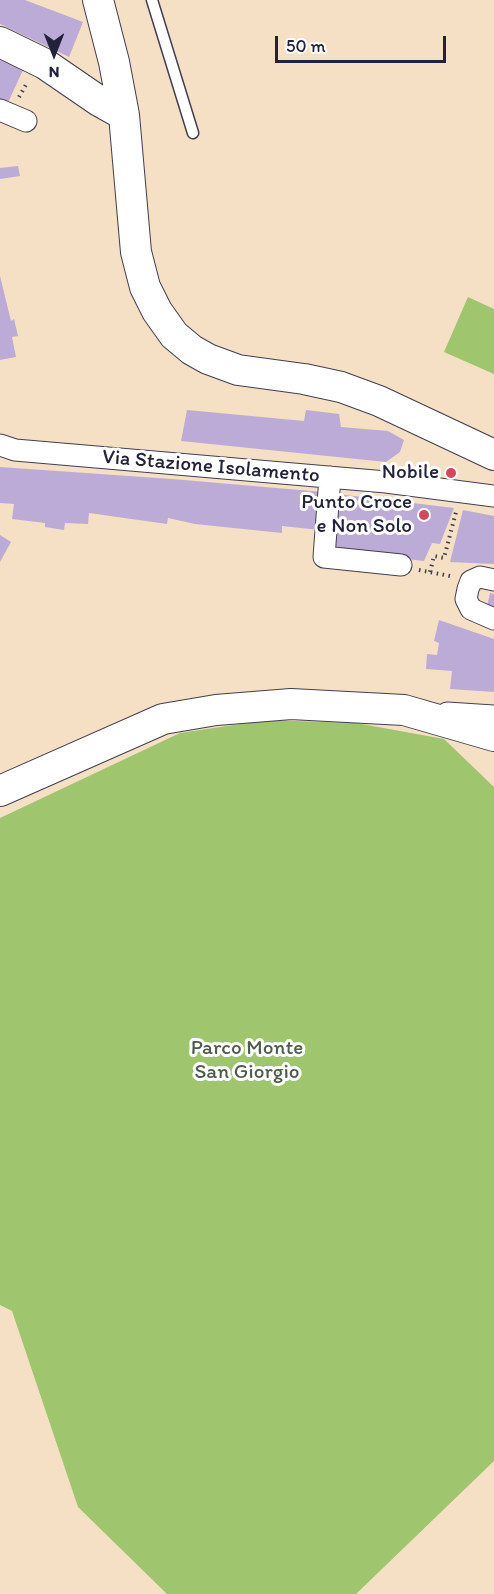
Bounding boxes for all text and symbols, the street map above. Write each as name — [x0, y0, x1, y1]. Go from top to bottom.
north arrow — [24, 24, 84, 84]
scale bar — [278, 24, 449, 62]
text: 50 m — [286, 35, 326, 57]
text: N — [49, 63, 59, 82]
street label: Via Stazione Isolamento — [101, 445, 321, 489]
place label: Nobile — [382, 460, 439, 486]
marker: Nobile — [444, 466, 458, 480]
place label: Punto Croce e Non Solo — [301, 490, 412, 540]
marker: Punto Croce e Non Solo — [417, 508, 431, 522]
park label: Parco Monte San Giorgio — [191, 1036, 303, 1086]

